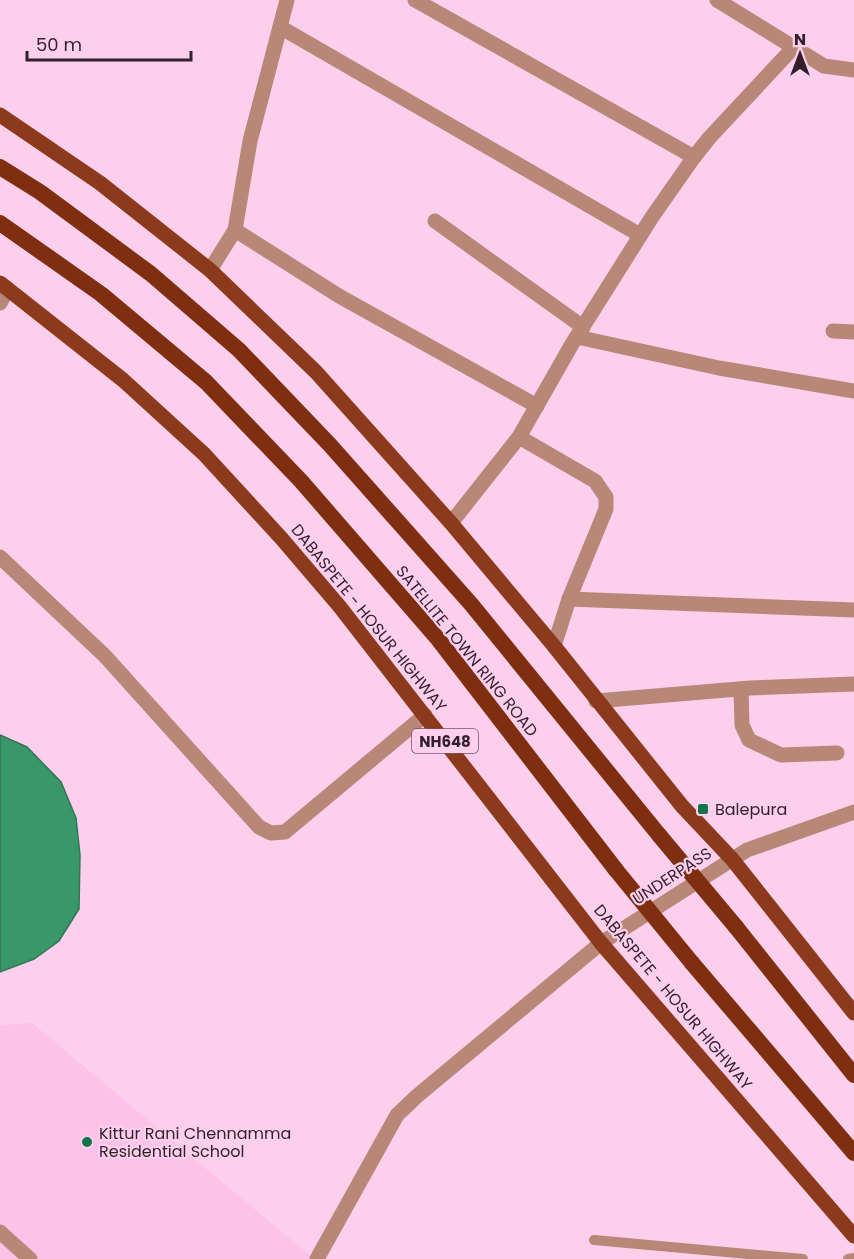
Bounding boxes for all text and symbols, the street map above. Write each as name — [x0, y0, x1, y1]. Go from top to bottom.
scale bar — [27, 24, 190, 62]
north arrow — [770, 24, 830, 84]
text: N — [794, 28, 806, 51]
text: 50 m — [36, 32, 82, 57]
street label: DABASPETE - HOSUR HIGHWAY — [286, 519, 453, 717]
street label: SATELLITE TOWN RING ROAD — [391, 560, 543, 742]
road number: NH648 — [412, 729, 478, 753]
place label: Balepura — [715, 798, 787, 821]
marker: Balepura — [696, 802, 710, 816]
street label: UNDERPASS — [628, 842, 716, 910]
street label: DABASPETE - HOSUR HIGHWAY — [588, 899, 758, 1095]
place label: Kittur Rani Chennamma Residential School — [99, 1122, 291, 1163]
marker: Kittur Rani Chennamma Residential School — [80, 1135, 94, 1149]

